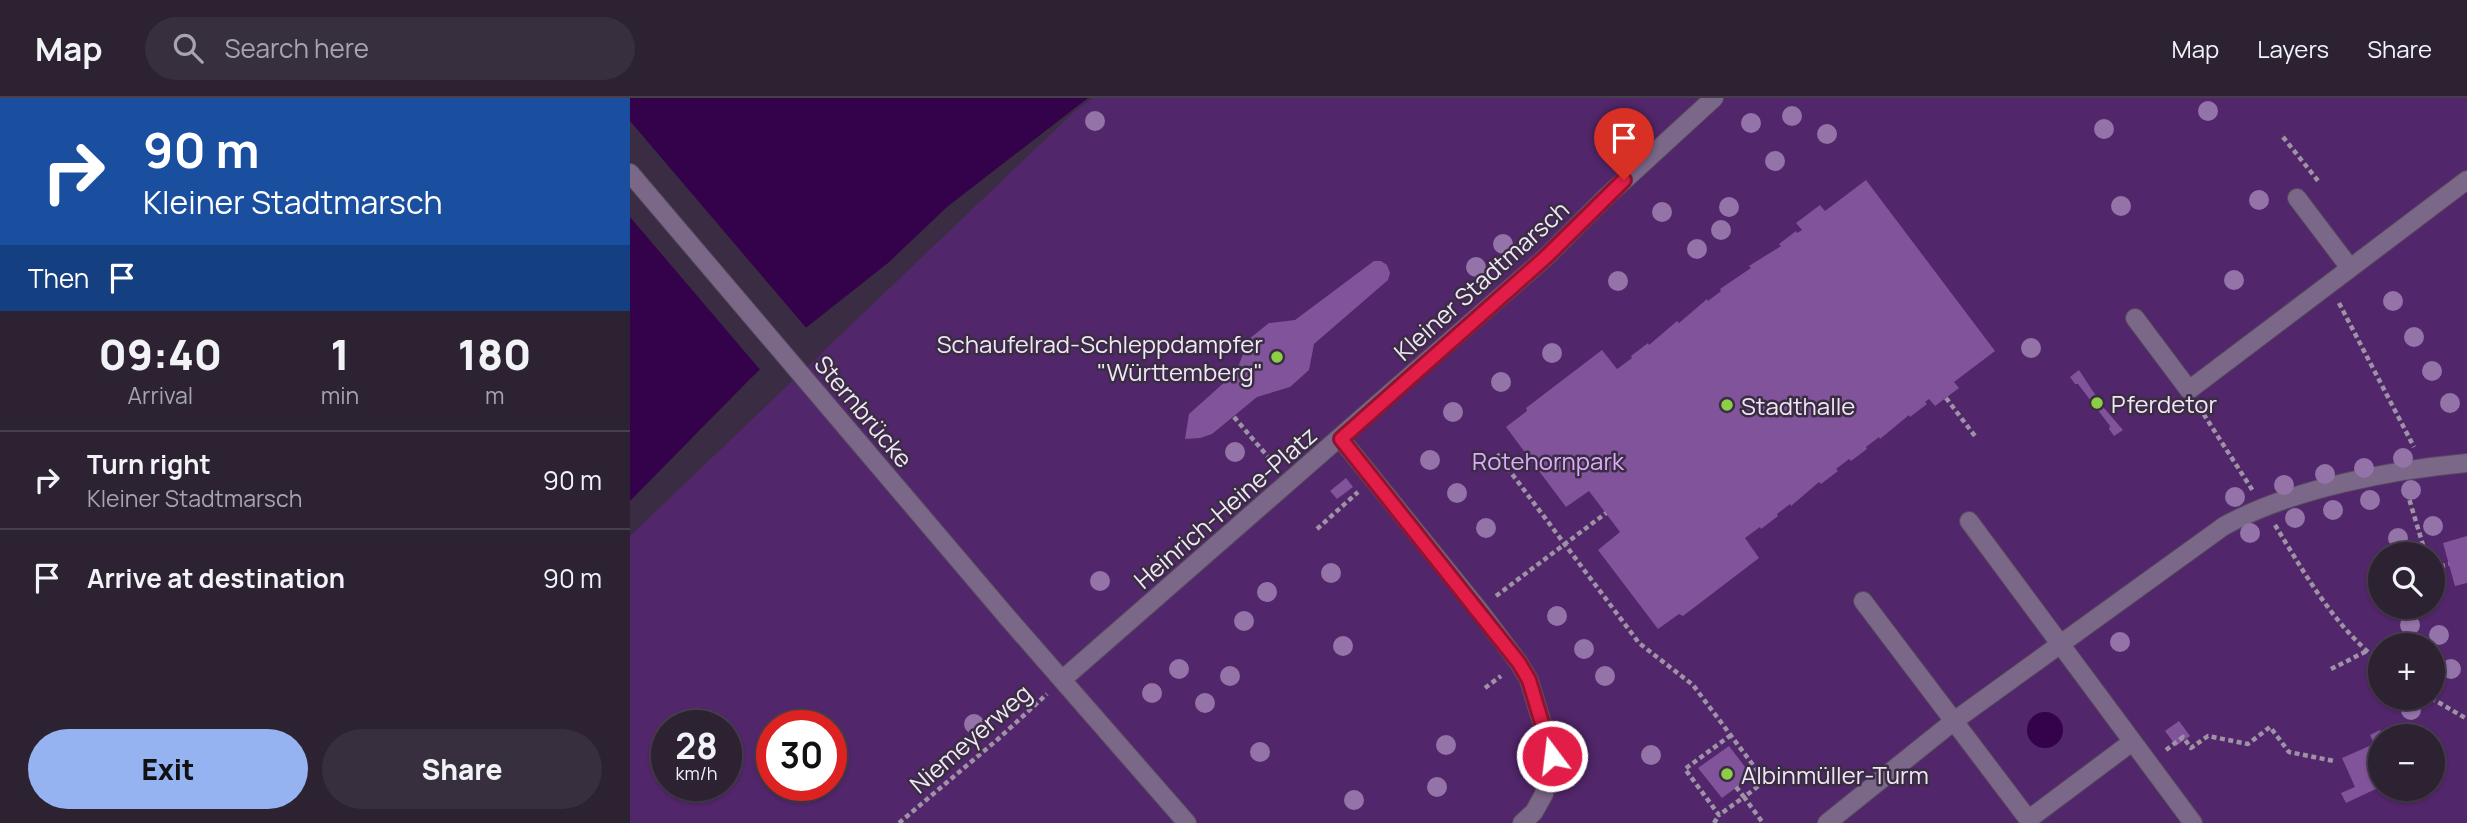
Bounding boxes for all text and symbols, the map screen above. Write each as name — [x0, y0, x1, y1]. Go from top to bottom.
search box — [145, 17, 635, 80]
text: Map — [35, 26, 103, 71]
icon: search — [169, 29, 207, 67]
text: Search here — [225, 30, 369, 66]
text: Map — [2172, 32, 2219, 65]
text: Layers — [2257, 32, 2329, 65]
text: Share — [2367, 32, 2432, 65]
pin — [1594, 108, 1654, 180]
text: 90 m — [143, 116, 260, 183]
icon: arrive — [1605, 119, 1643, 157]
icon: right — [28, 126, 119, 217]
text: Kleiner Stadtmarsch — [143, 180, 443, 224]
street label: Kleiner Stadtmarsch — [1386, 193, 1576, 367]
icon: arrive — [103, 259, 141, 297]
text: Then — [28, 260, 89, 296]
text: 09:40 — [99, 325, 222, 383]
text: 1 — [330, 325, 350, 383]
text: 180 — [458, 325, 531, 383]
place label: Schaufelrad-Schleppdampfer "Württemberg" — [937, 327, 1263, 388]
street label: Sternbrücke — [807, 348, 921, 474]
marker: Schaufelrad-Schleppdampfer "Württemberg" — [1269, 349, 1285, 365]
text: Arrival — [128, 379, 193, 411]
text: min — [321, 379, 359, 411]
text: m — [485, 379, 504, 411]
place label: Pferdetor — [2111, 387, 2218, 420]
place label: Stadthalle — [1741, 389, 1855, 422]
marker: Pferdetor — [2089, 395, 2105, 411]
marker: Stadthalle — [1719, 397, 1735, 413]
street label: Heinrich-Heine-Platz — [1127, 418, 1323, 596]
park label: Rotehornpark — [1472, 444, 1625, 477]
text: Turn right — [87, 446, 211, 482]
icon: right — [28, 461, 66, 499]
text: 90 m — [543, 462, 602, 498]
text: Kleiner Stadtmarsch — [87, 482, 302, 514]
map controls — [2368, 542, 2445, 801]
button: search — [2368, 542, 2445, 619]
icon: arrive — [28, 559, 66, 597]
text: Arrive at destination — [87, 560, 345, 596]
text: 90 m — [543, 560, 602, 596]
button: + — [2368, 633, 2445, 710]
street label: Niemeyerweg — [902, 676, 1038, 800]
speed limit sign: 30 — [756, 710, 847, 801]
position arrow — [1515, 719, 1589, 793]
text: 28 — [675, 722, 718, 770]
button: − — [2368, 724, 2445, 801]
button: Exit — [28, 729, 308, 809]
button: Share — [322, 729, 602, 809]
place label: Albinmüller-Turm — [1741, 758, 1929, 791]
text: km/h — [676, 761, 717, 785]
marker: Albinmüller-Turm — [1719, 766, 1735, 782]

